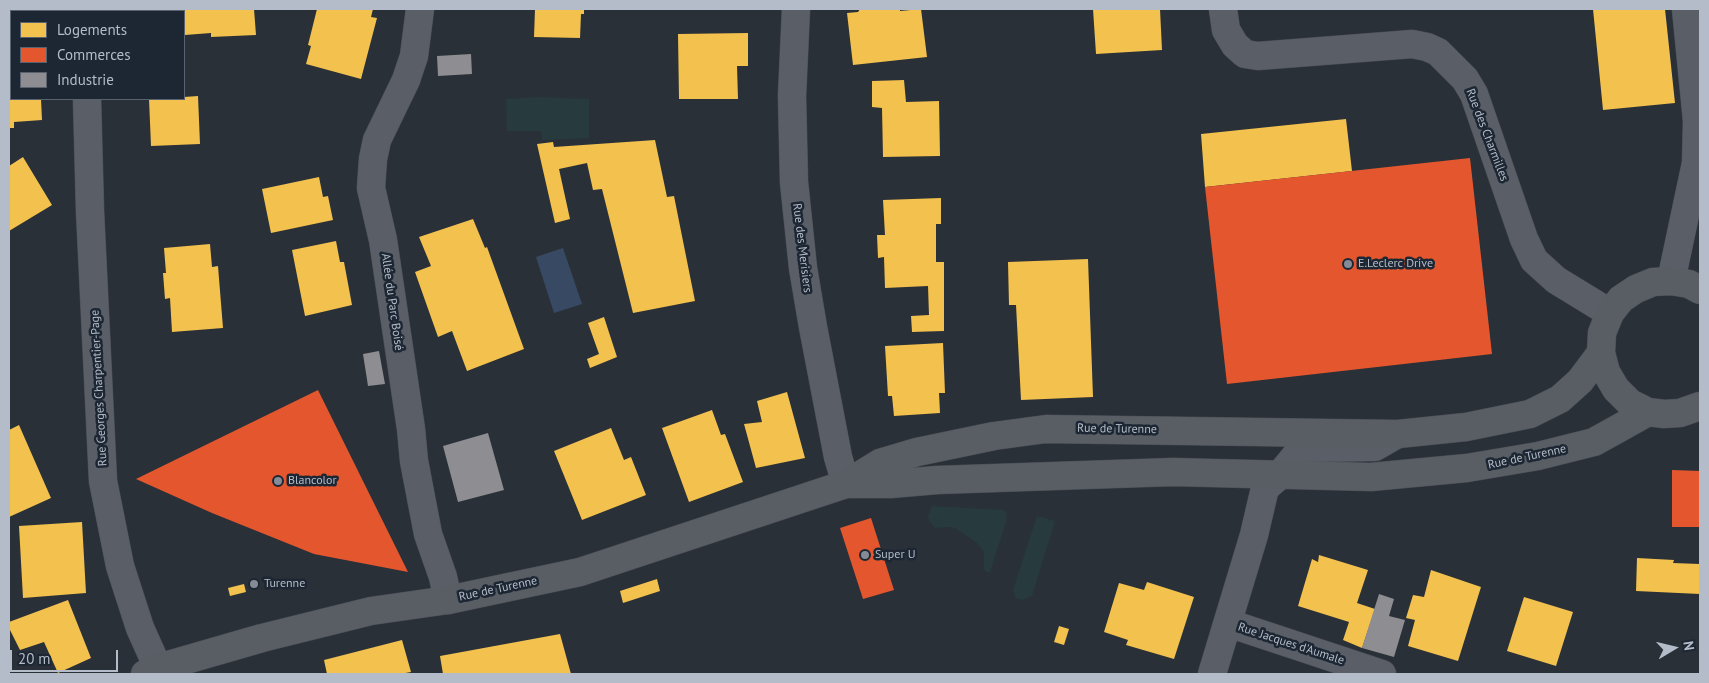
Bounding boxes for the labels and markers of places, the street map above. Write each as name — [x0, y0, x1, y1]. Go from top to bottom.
place label: E.Leclerc Drive — [1358, 257, 1433, 271]
marker: E.Leclerc Drive — [1342, 258, 1354, 270]
place label: Blancolor — [288, 474, 337, 488]
marker: Blancolor — [272, 475, 284, 487]
place label: Super U — [875, 548, 916, 562]
marker: Super U — [859, 549, 871, 561]
place label: Turenne — [264, 577, 305, 591]
marker: Turenne — [248, 578, 260, 590]

